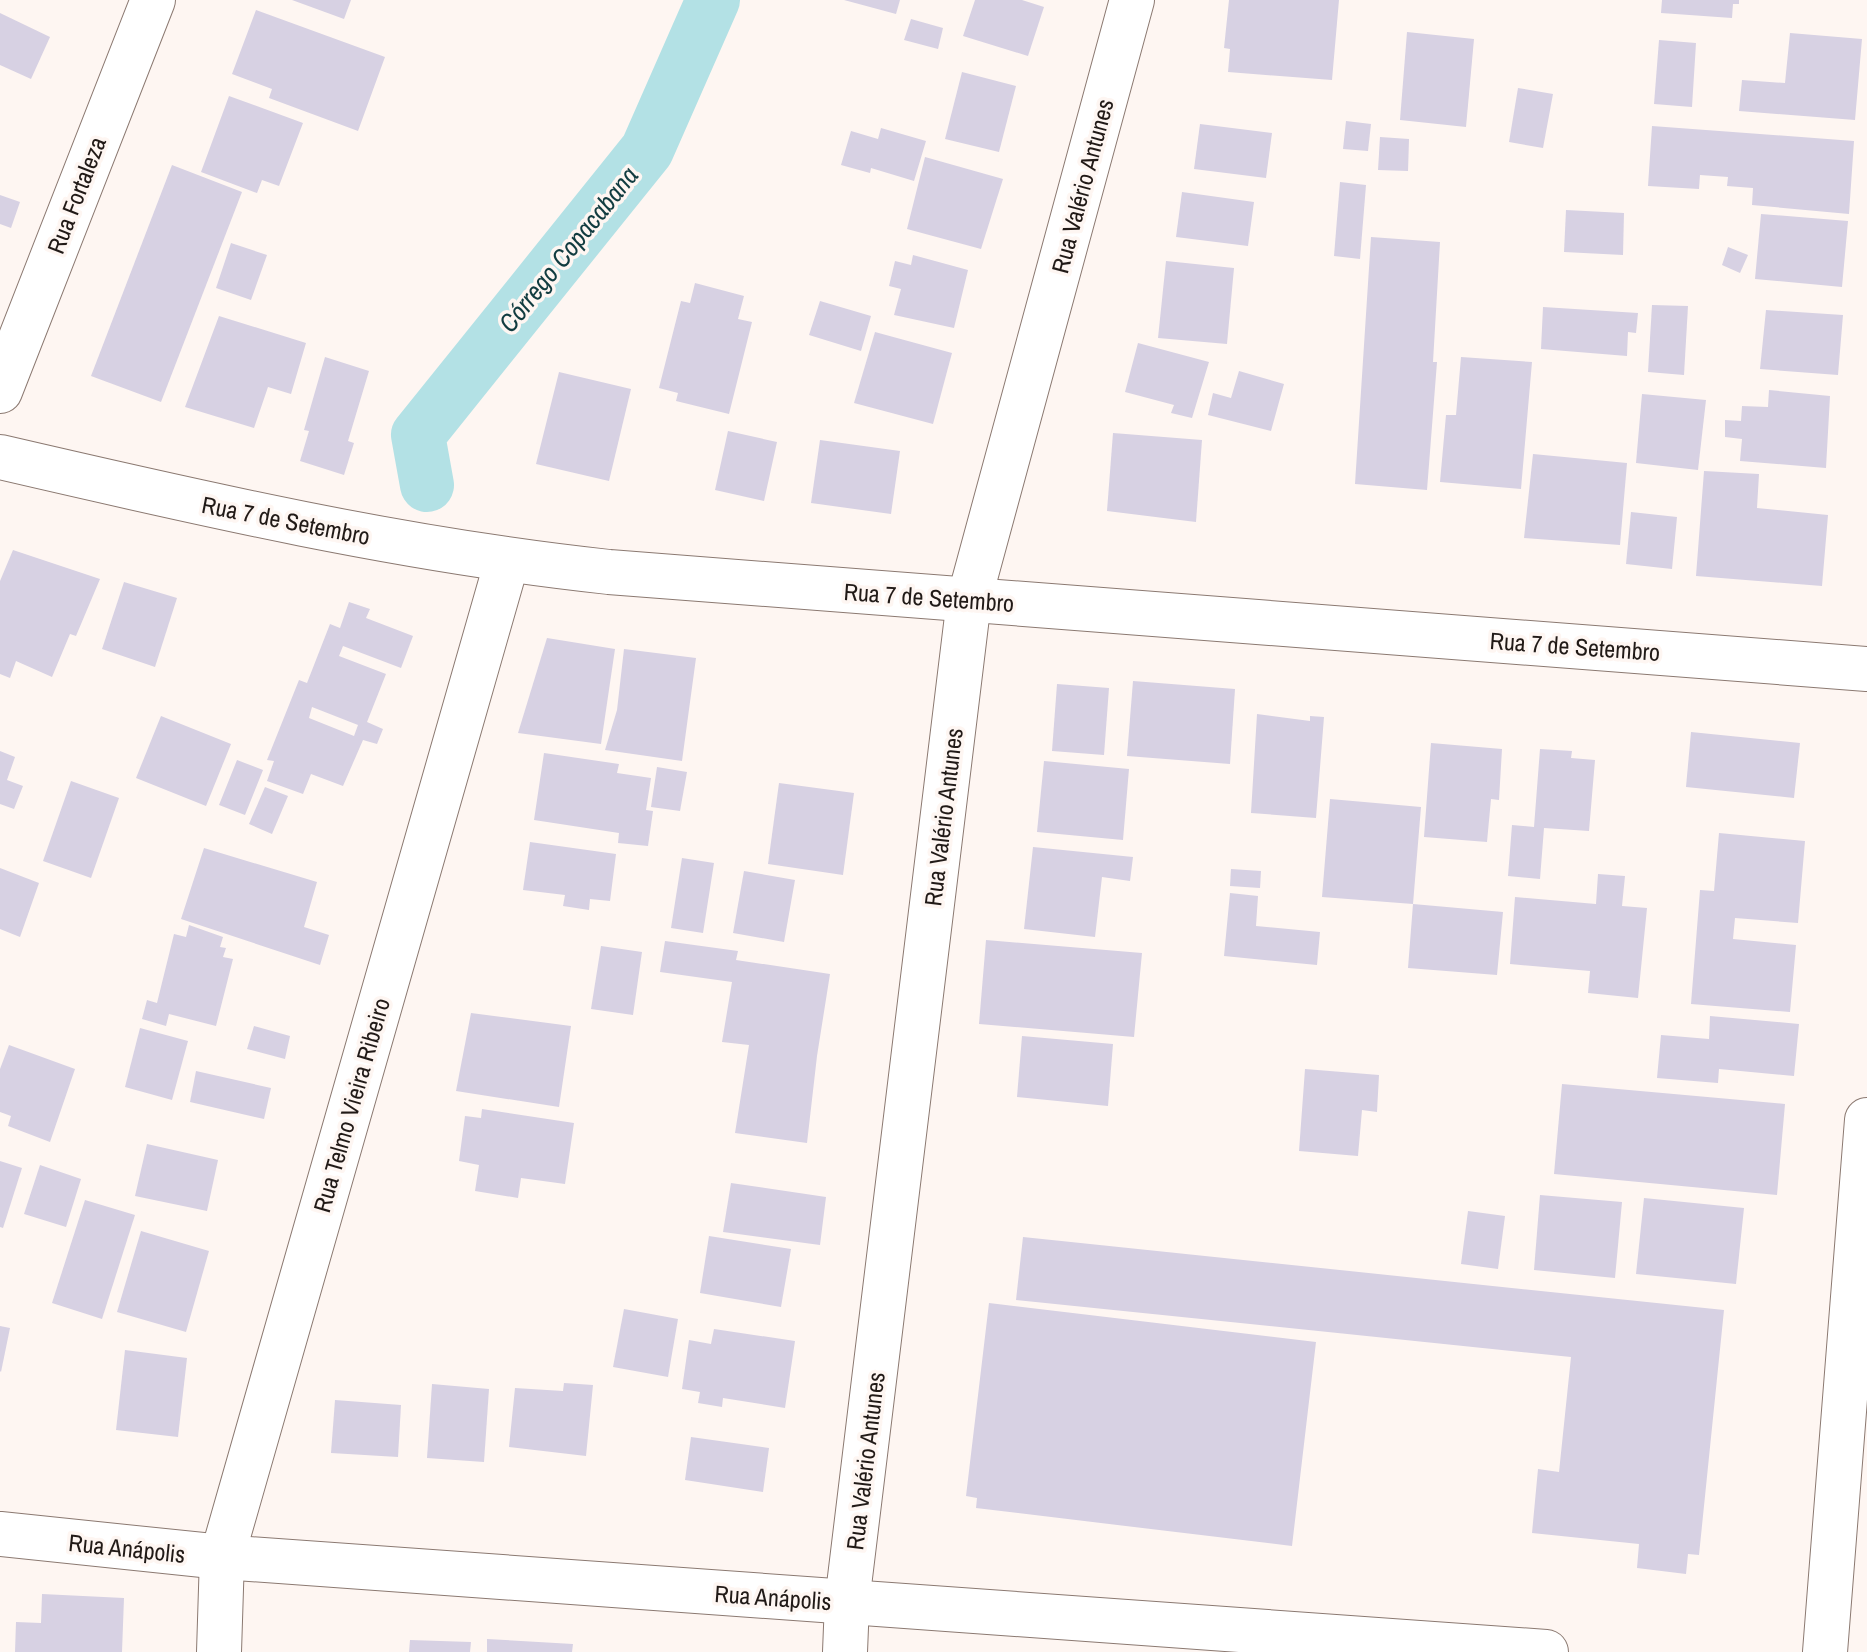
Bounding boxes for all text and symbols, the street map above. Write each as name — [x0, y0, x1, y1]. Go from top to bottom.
street label: Rua Valério Antunes — [1043, 95, 1121, 277]
street label: Rua Fortaleza — [39, 132, 113, 258]
water label: Córrego Copacabana — [490, 159, 646, 339]
street label: Rua 7 de Setembro — [199, 488, 373, 552]
street label: Rua 7 de Setembro — [843, 575, 1015, 619]
street label: Rua 7 de Setembro — [1489, 624, 1661, 668]
street label: Rua Valério Antunes — [916, 726, 970, 908]
street label: Rua Telmo Vieira Ribeiro — [305, 994, 397, 1216]
street label: Rua Valério Antunes — [838, 1370, 892, 1552]
street label: Rua Anápolis — [67, 1526, 187, 1570]
street label: Rua Anápolis — [713, 1577, 833, 1617]

